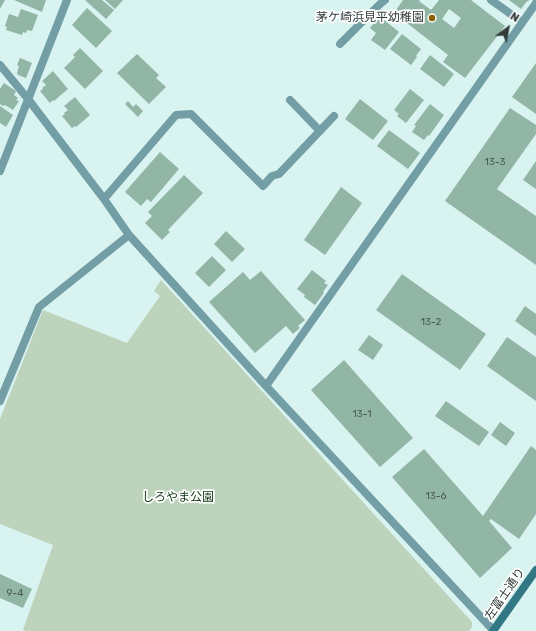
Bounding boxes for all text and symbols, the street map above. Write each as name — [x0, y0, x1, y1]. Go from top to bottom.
north arrow — [488, 8, 528, 48]
text: N — [508, 10, 521, 25]
place label: 茅ケ崎浜見平幼稚園 — [316, 11, 424, 25]
marker: 茅ケ崎浜見平幼稚園 — [427, 13, 437, 23]
house number: 13-3 — [485, 156, 505, 168]
house number: 13-2 — [421, 316, 441, 328]
house number: 13-1 — [352, 408, 372, 420]
house number: 13-6 — [425, 490, 447, 502]
park label: しろやま公園 — [142, 491, 214, 505]
street label: 左富士通り — [482, 565, 528, 623]
house number: 9-4 — [7, 587, 23, 599]

